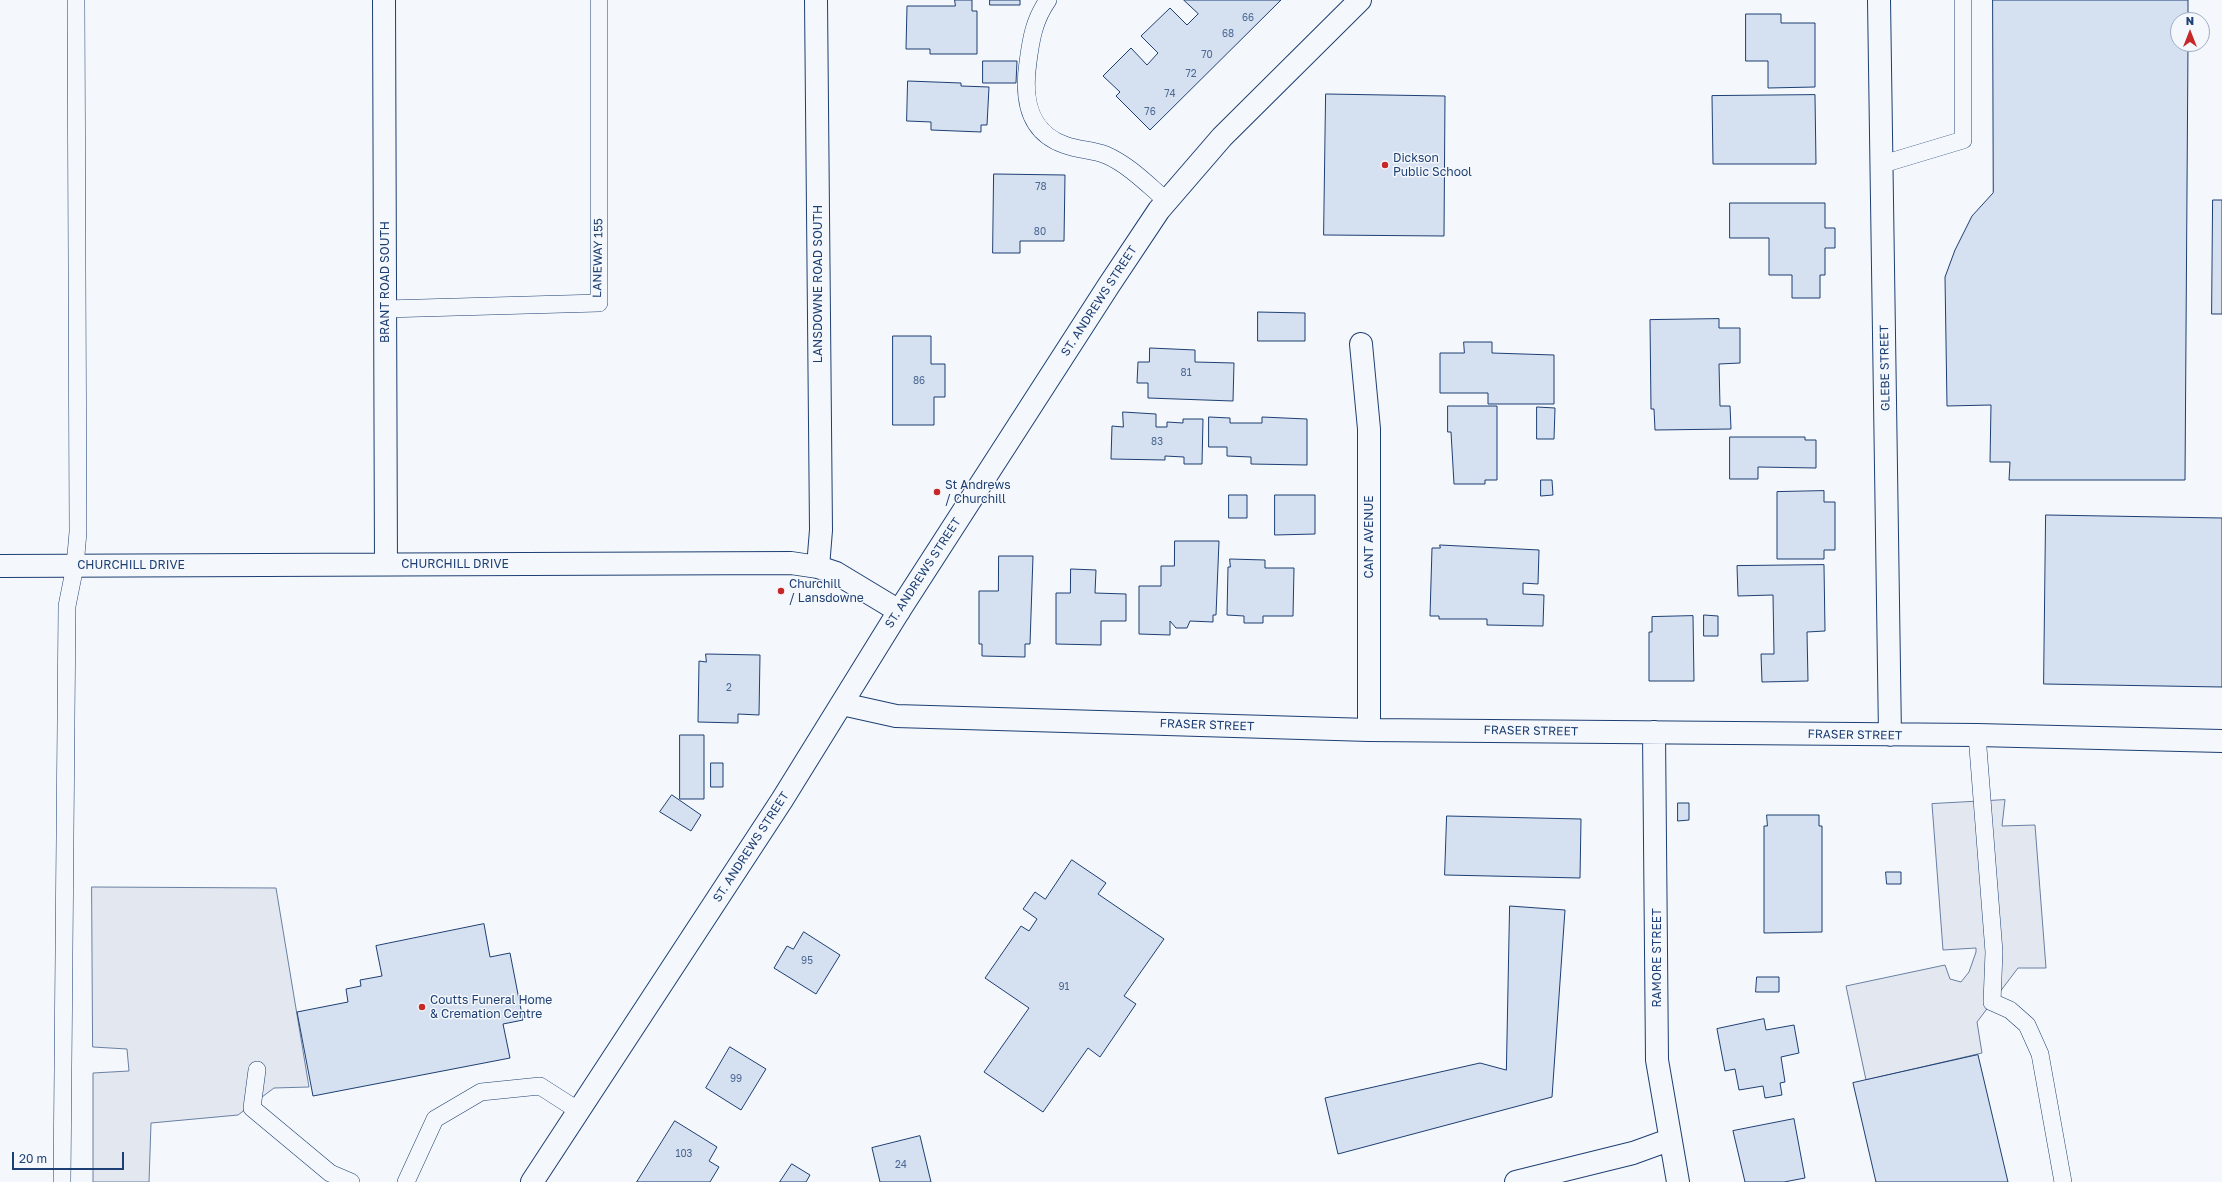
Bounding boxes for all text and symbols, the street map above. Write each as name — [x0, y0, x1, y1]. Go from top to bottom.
house number: 66 — [1242, 12, 1254, 24]
north arrow — [2170, 12, 2210, 52]
text: N — [2186, 14, 2194, 27]
house number: 68 — [1222, 28, 1234, 40]
house number: 70 — [1201, 49, 1213, 61]
house number: 72 — [1185, 68, 1197, 80]
house number: 74 — [1164, 88, 1176, 100]
house number: 76 — [1144, 106, 1156, 118]
place label: Dickson Public School — [1393, 151, 1472, 179]
marker: Dickson Public School — [1380, 160, 1390, 170]
house number: 78 — [1035, 181, 1047, 193]
street label: LANSDOWNE ROAD SOUTH — [811, 205, 825, 363]
street label: LANEWAY 155 — [590, 218, 606, 298]
street label: BRANT ROAD SOUTH — [378, 221, 392, 343]
house number: 80 — [1034, 226, 1046, 238]
street label: ST. ANDREWS STREET — [1058, 243, 1140, 359]
street label: GLEBE STREET — [1877, 325, 1893, 411]
house number: 81 — [1181, 367, 1191, 379]
house number: 86 — [913, 375, 925, 387]
house number: 83 — [1151, 436, 1163, 448]
place label: St Andrews / Churchill — [945, 478, 1011, 506]
marker: St Andrews / Churchill — [932, 487, 942, 497]
street label: CANT AVENUE — [1362, 495, 1376, 579]
street label: ST. ANDREWS STREET — [882, 515, 964, 631]
street label: CHURCHILL DRIVE — [401, 557, 509, 571]
street label: CHURCHILL DRIVE — [77, 558, 185, 572]
place label: Churchill / Lansdowne — [789, 577, 864, 605]
marker: Churchill / Lansdowne — [776, 586, 786, 596]
house number: 2 — [726, 682, 732, 694]
street label: FRASER STREET — [1159, 716, 1255, 734]
street label: FRASER STREET — [1484, 723, 1578, 739]
street label: FRASER STREET — [1808, 727, 1902, 743]
street label: ST. ANDREWS STREET — [710, 789, 792, 905]
street label: RAMORE STREET — [1650, 908, 1664, 1008]
house number: 95 — [801, 955, 813, 967]
house number: 91 — [1059, 981, 1069, 993]
place label: Coutts Funeral Home & Cremation Centre — [430, 993, 552, 1021]
marker: Coutts Funeral Home & Cremation Centre — [417, 1002, 427, 1012]
house number: 99 — [730, 1073, 742, 1085]
scale bar — [14, 1144, 126, 1170]
house number: 103 — [676, 1148, 692, 1160]
text: 20 m — [19, 1151, 47, 1166]
house number: 24 — [895, 1159, 907, 1171]

